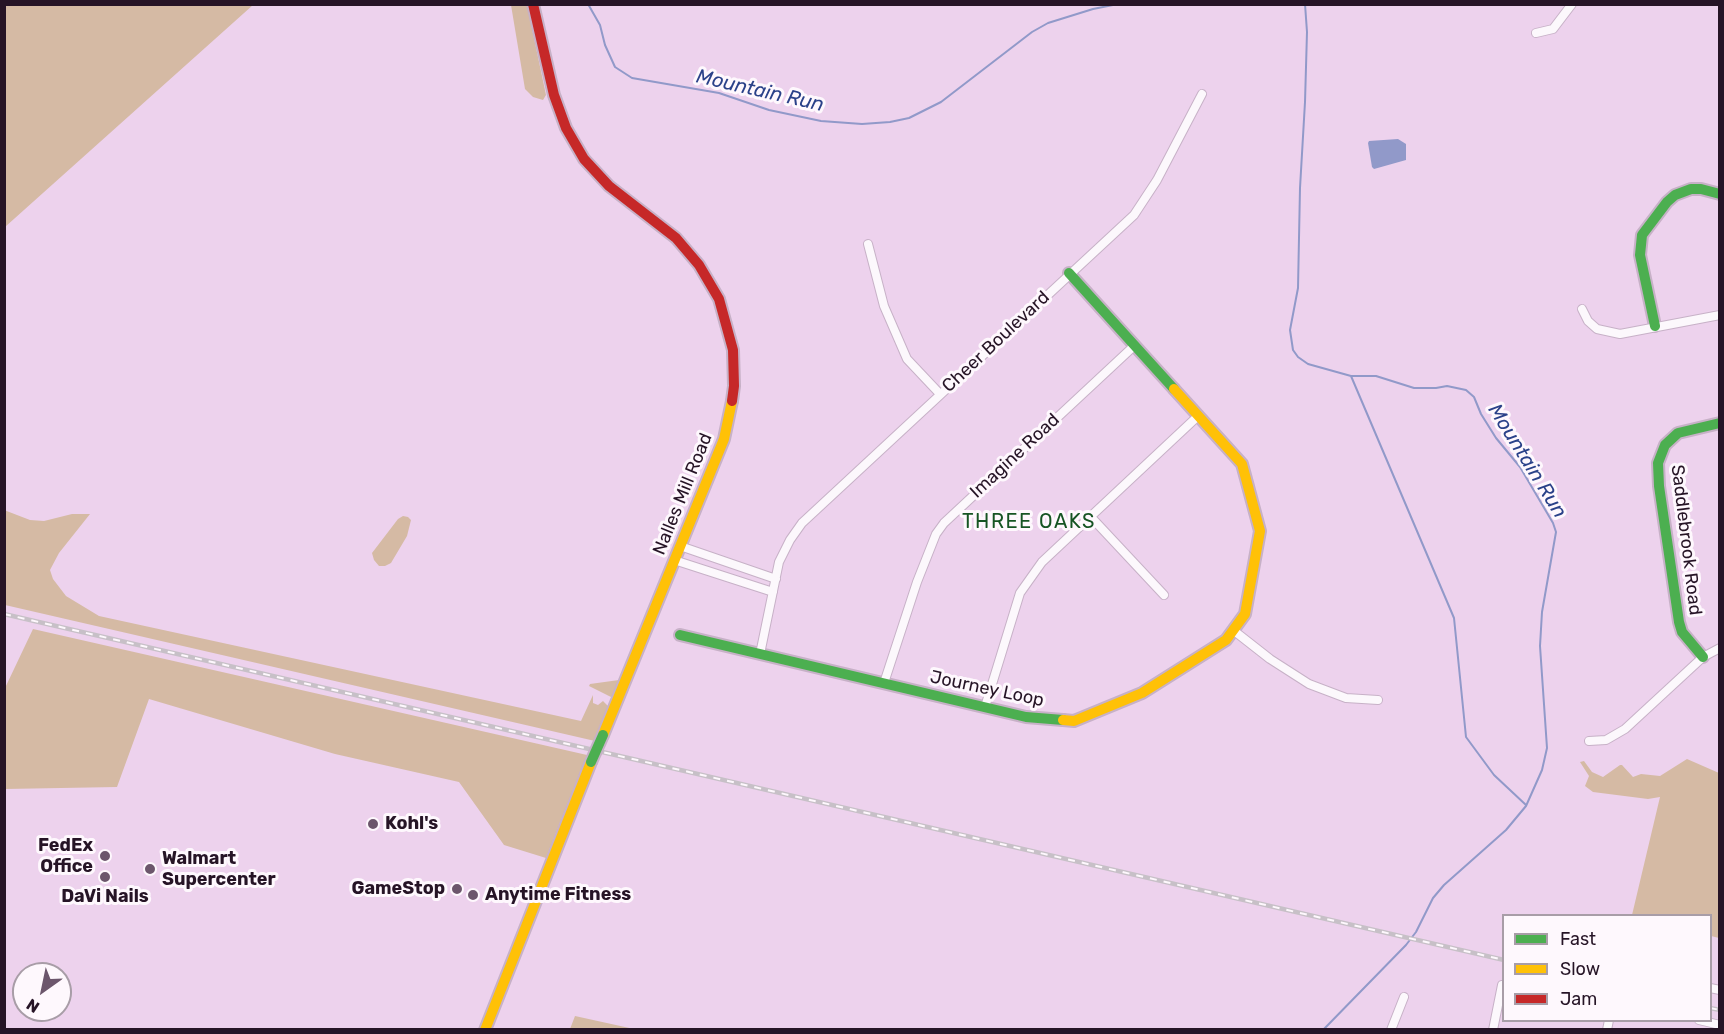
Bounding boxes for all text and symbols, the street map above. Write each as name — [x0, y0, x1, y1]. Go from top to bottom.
water label: Mountain Run — [694, 65, 826, 117]
street label: Cheer Boulevard — [938, 287, 1054, 397]
water label: Mountain Run — [1482, 400, 1572, 522]
street label: Imagine Road — [966, 409, 1064, 503]
street label: Nalles Mill Road — [649, 430, 717, 558]
street label: Saddlebrook Road — [1666, 464, 1706, 616]
district label: THREE OAKS — [962, 510, 1096, 534]
street label: Journey Loop — [928, 666, 1046, 712]
place label: Kohl's — [385, 813, 438, 835]
marker: Kohl's — [366, 817, 380, 831]
place label: FedEx Office — [38, 835, 93, 878]
place label: Walmart Supercenter — [162, 848, 276, 890]
marker: FedEx Office — [98, 849, 112, 863]
marker: Walmart Supercenter — [143, 862, 157, 876]
marker: DaVi Nails — [98, 870, 112, 884]
place label: GameStop — [352, 878, 445, 900]
marker: GameStop — [450, 882, 464, 896]
place label: Anytime Fitness — [485, 884, 631, 906]
place label: DaVi Nails — [61, 886, 149, 908]
marker: Anytime Fitness — [466, 888, 480, 902]
legend — [1502, 914, 1712, 1022]
text: Fast — [1560, 928, 1596, 950]
text: Slow — [1560, 958, 1600, 980]
north arrow — [12, 962, 72, 1022]
text: Jam — [1560, 988, 1597, 1010]
text: N — [23, 995, 43, 1017]

